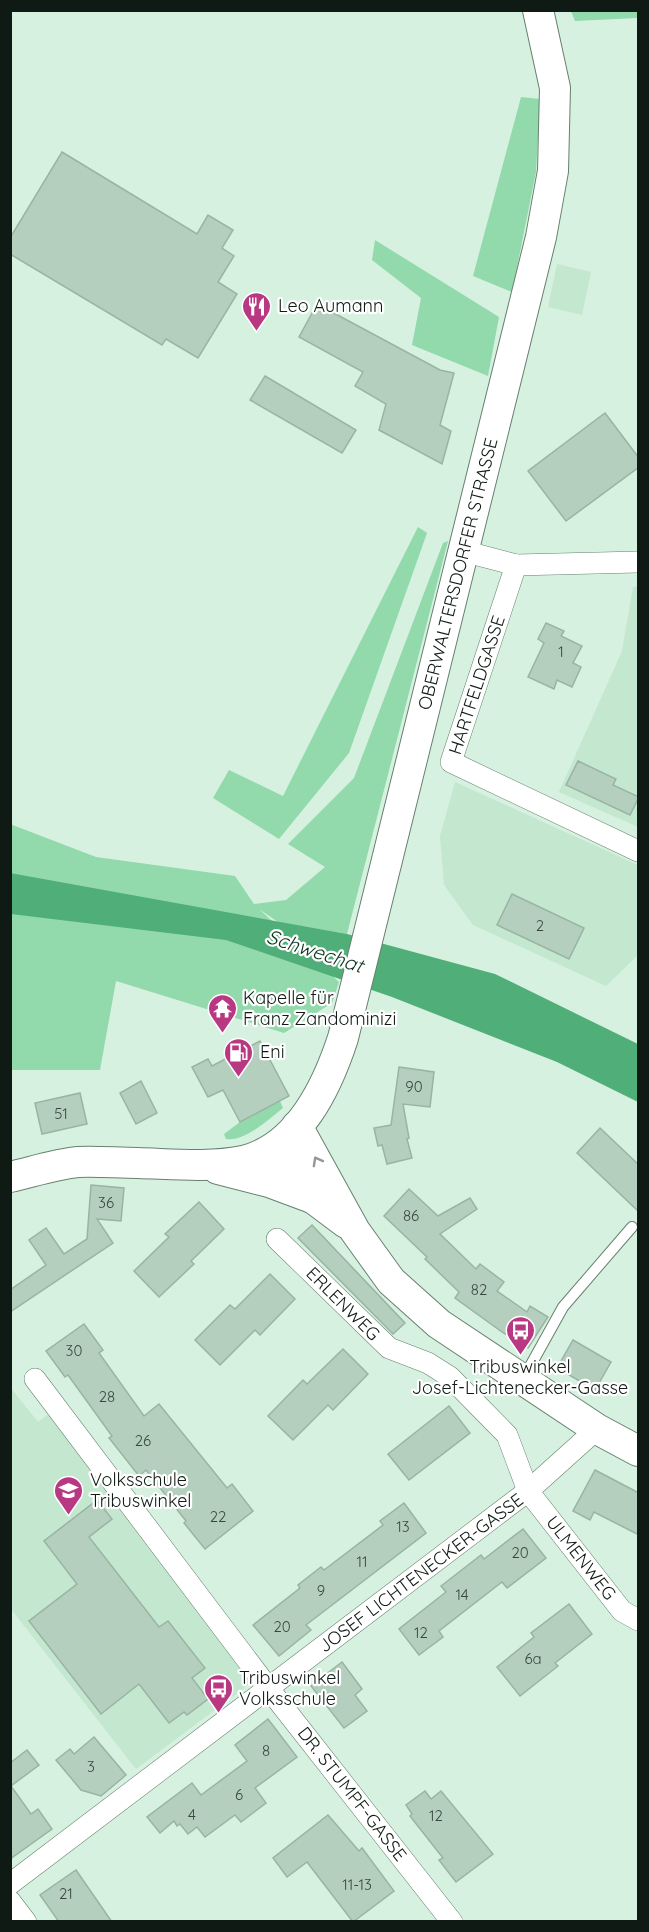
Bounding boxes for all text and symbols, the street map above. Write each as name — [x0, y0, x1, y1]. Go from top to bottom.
restaurant icon: Leo Aumann — [241, 290, 273, 332]
place label: Leo Aumann — [278, 294, 383, 317]
street label: OBERWALTERSDORFER STRASSE — [413, 435, 502, 712]
street label: HARTFELDGASSE — [443, 612, 510, 757]
house number: 1 — [558, 642, 564, 661]
house number: 2 — [536, 916, 544, 935]
water label: Schwechat — [264, 923, 369, 979]
place label: Kapelle für Franz Zandominizi — [243, 986, 396, 1030]
temple icon: Kapelle für Franz Zandominizi — [206, 992, 238, 1034]
fuel station icon: Eni — [223, 1036, 255, 1078]
place label: Eni — [260, 1040, 284, 1063]
house number: 90 — [405, 1077, 423, 1096]
house number: 51 — [54, 1104, 68, 1123]
one-way arrow — [313, 1157, 324, 1167]
house number: 36 — [98, 1193, 114, 1212]
house number: 86 — [403, 1206, 419, 1225]
street label: ERLENWEG — [302, 1262, 385, 1345]
house number: 82 — [471, 1280, 487, 1299]
bus stop icon: Tribuswinkel Josef-Lichtenecker-Gasse — [504, 1314, 536, 1356]
house number: 30 — [66, 1341, 82, 1360]
place label: Tribuswinkel Josef-Lichtenecker-Gasse — [412, 1355, 628, 1399]
house number: 28 — [99, 1387, 115, 1406]
house number: 26 — [135, 1431, 151, 1450]
place label: Volksschule Tribuswinkel — [90, 1468, 192, 1512]
school or university icon: Volksschule Tribuswinkel — [53, 1474, 85, 1516]
street label: JOSEF LICHTENECKER-GASSE — [314, 1488, 528, 1657]
house number: 22 — [210, 1507, 226, 1526]
street label: ULMENWEG — [541, 1511, 621, 1604]
house number: 13 — [396, 1517, 410, 1536]
house number: 20 — [511, 1543, 529, 1562]
house number: 11 — [356, 1552, 368, 1571]
house number: 9 — [317, 1581, 325, 1600]
house number: 14 — [455, 1585, 469, 1604]
house number: 20 — [273, 1617, 291, 1636]
house number: 12 — [414, 1623, 428, 1642]
house number: 6a — [524, 1649, 542, 1668]
place label: Tribuswinkel Volksschule — [239, 1666, 341, 1710]
bus stop icon: Tribuswinkel Volksschule — [202, 1672, 234, 1714]
street label: DR. STUMPF-GASSE — [293, 1722, 412, 1866]
house number: 8 — [262, 1741, 270, 1760]
house number: 3 — [87, 1757, 95, 1776]
house number: 6 — [235, 1785, 243, 1804]
house number: 4 — [188, 1805, 196, 1824]
house number: 12 — [429, 1806, 443, 1825]
house number: 11-13 — [342, 1875, 372, 1894]
house number: 21 — [59, 1884, 73, 1903]

